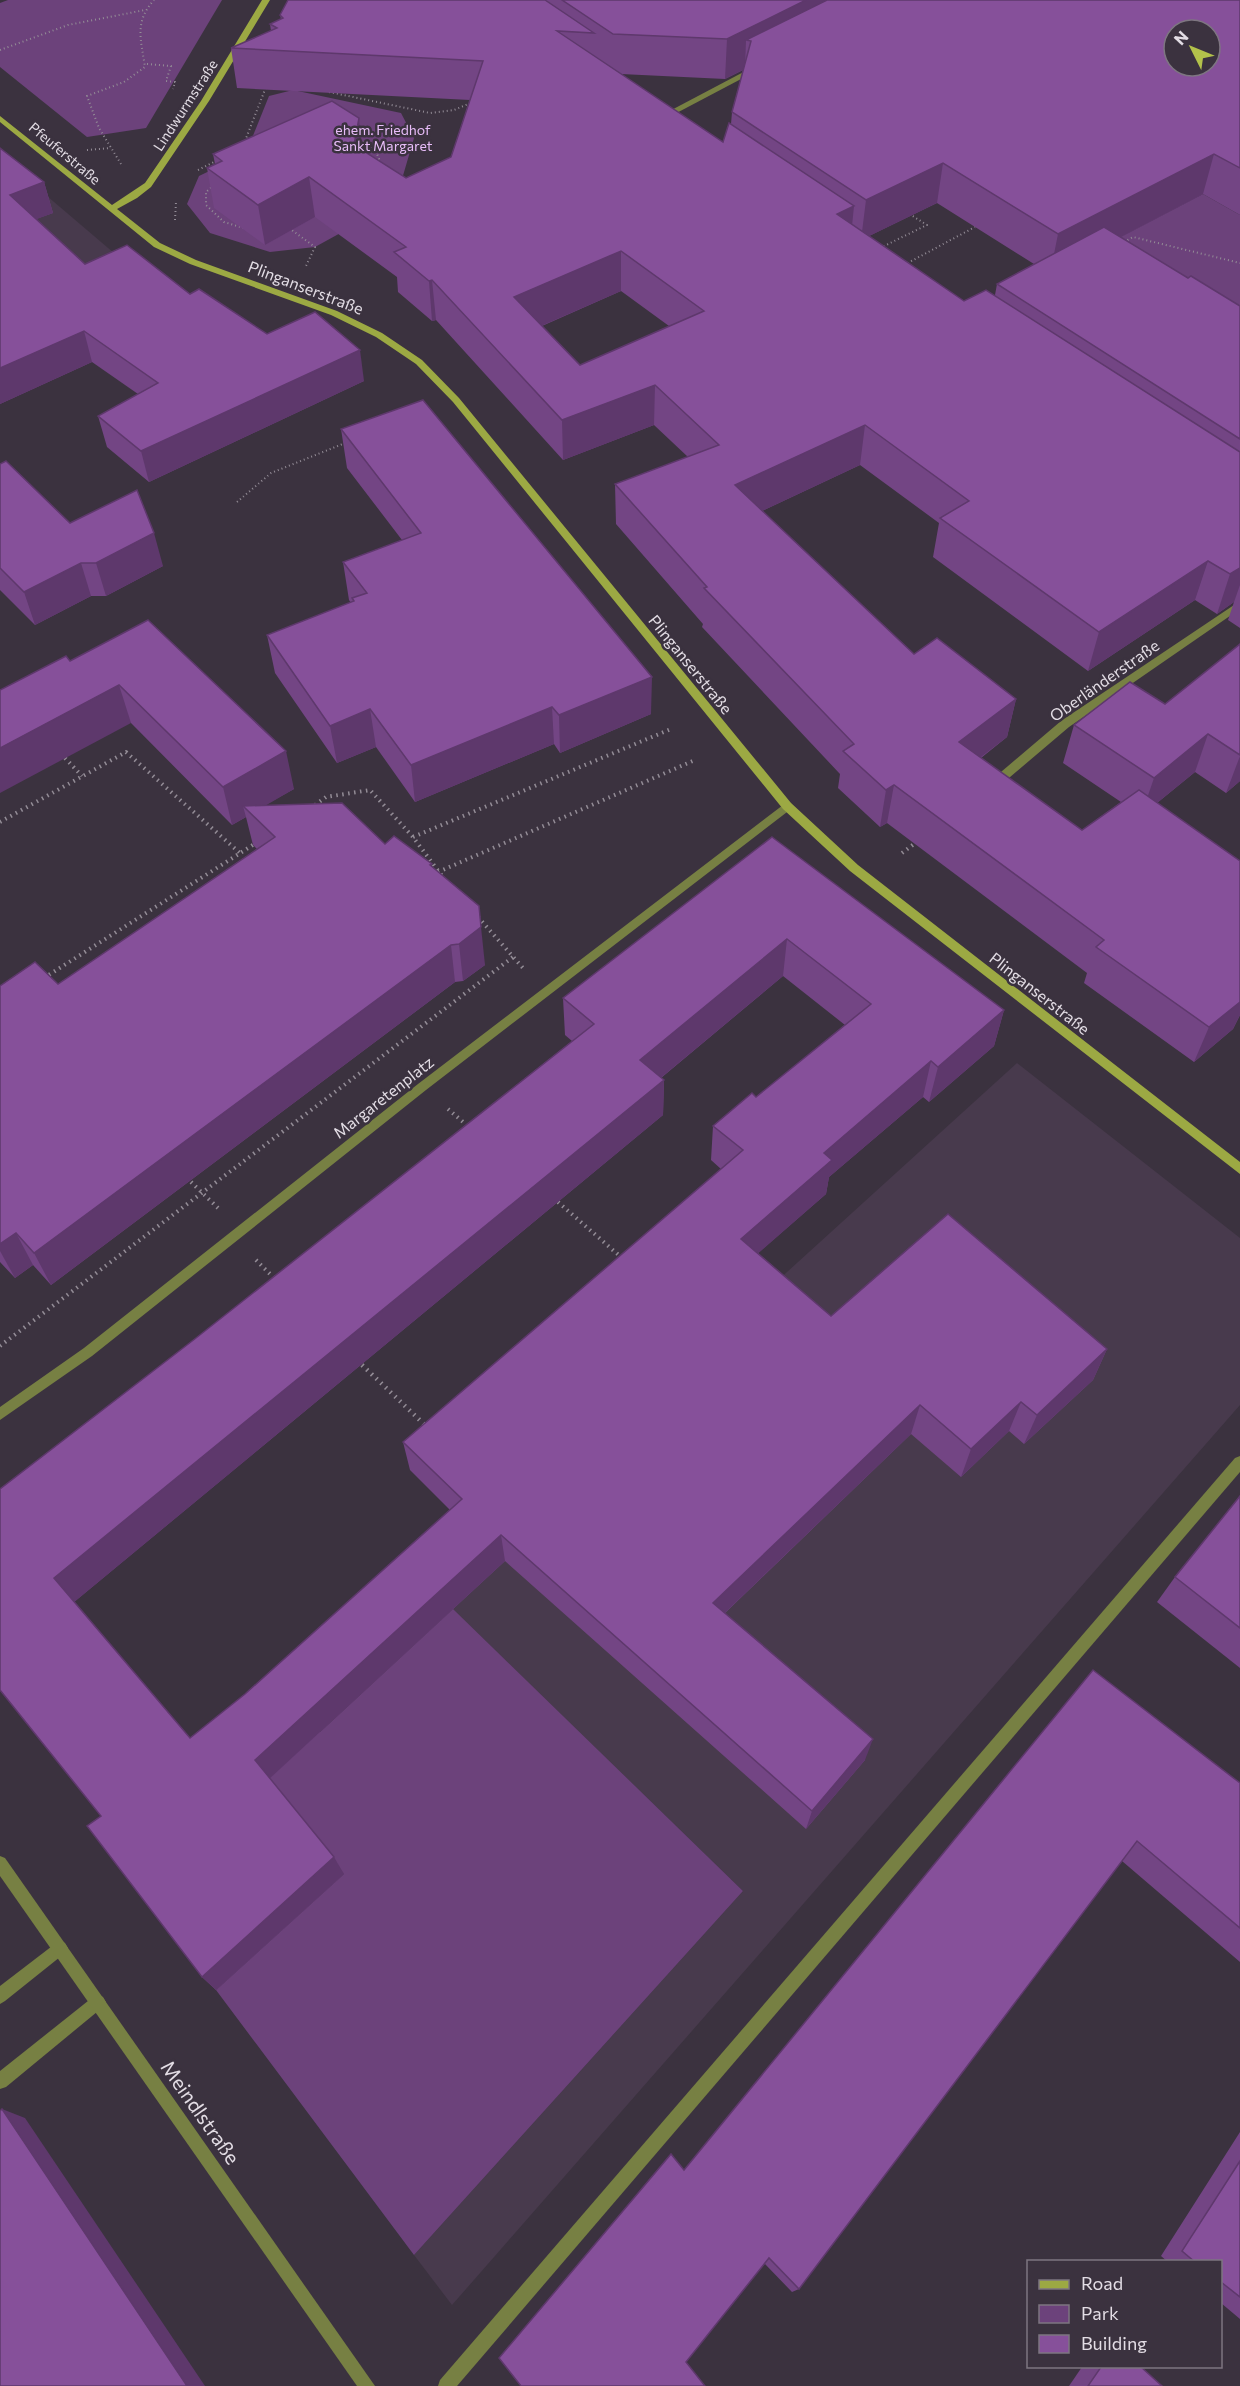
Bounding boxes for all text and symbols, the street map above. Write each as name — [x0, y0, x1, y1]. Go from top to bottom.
north arrow — [1162, 18, 1222, 78]
text: N — [1170, 27, 1192, 48]
street label: Lindwurmstraße — [149, 56, 221, 154]
street label: Pfeuferstraße — [26, 118, 104, 188]
park label: ehem. Friedhof Sankt Margaret — [334, 121, 433, 154]
street label: Plinganserstraße — [246, 256, 366, 318]
street label: Plinganserstraße — [645, 611, 737, 717]
street label: Oberländerstraße — [1046, 635, 1162, 725]
street label: Plinganserstraße — [986, 948, 1094, 1038]
street label: Margaretenplatz — [329, 1052, 437, 1142]
street label: Meindlstraße — [156, 2056, 246, 2168]
legend — [1027, 2260, 1222, 2368]
text: Road — [1081, 2272, 1123, 2294]
text: Park — [1081, 2302, 1119, 2324]
text: Building — [1081, 2332, 1147, 2354]

